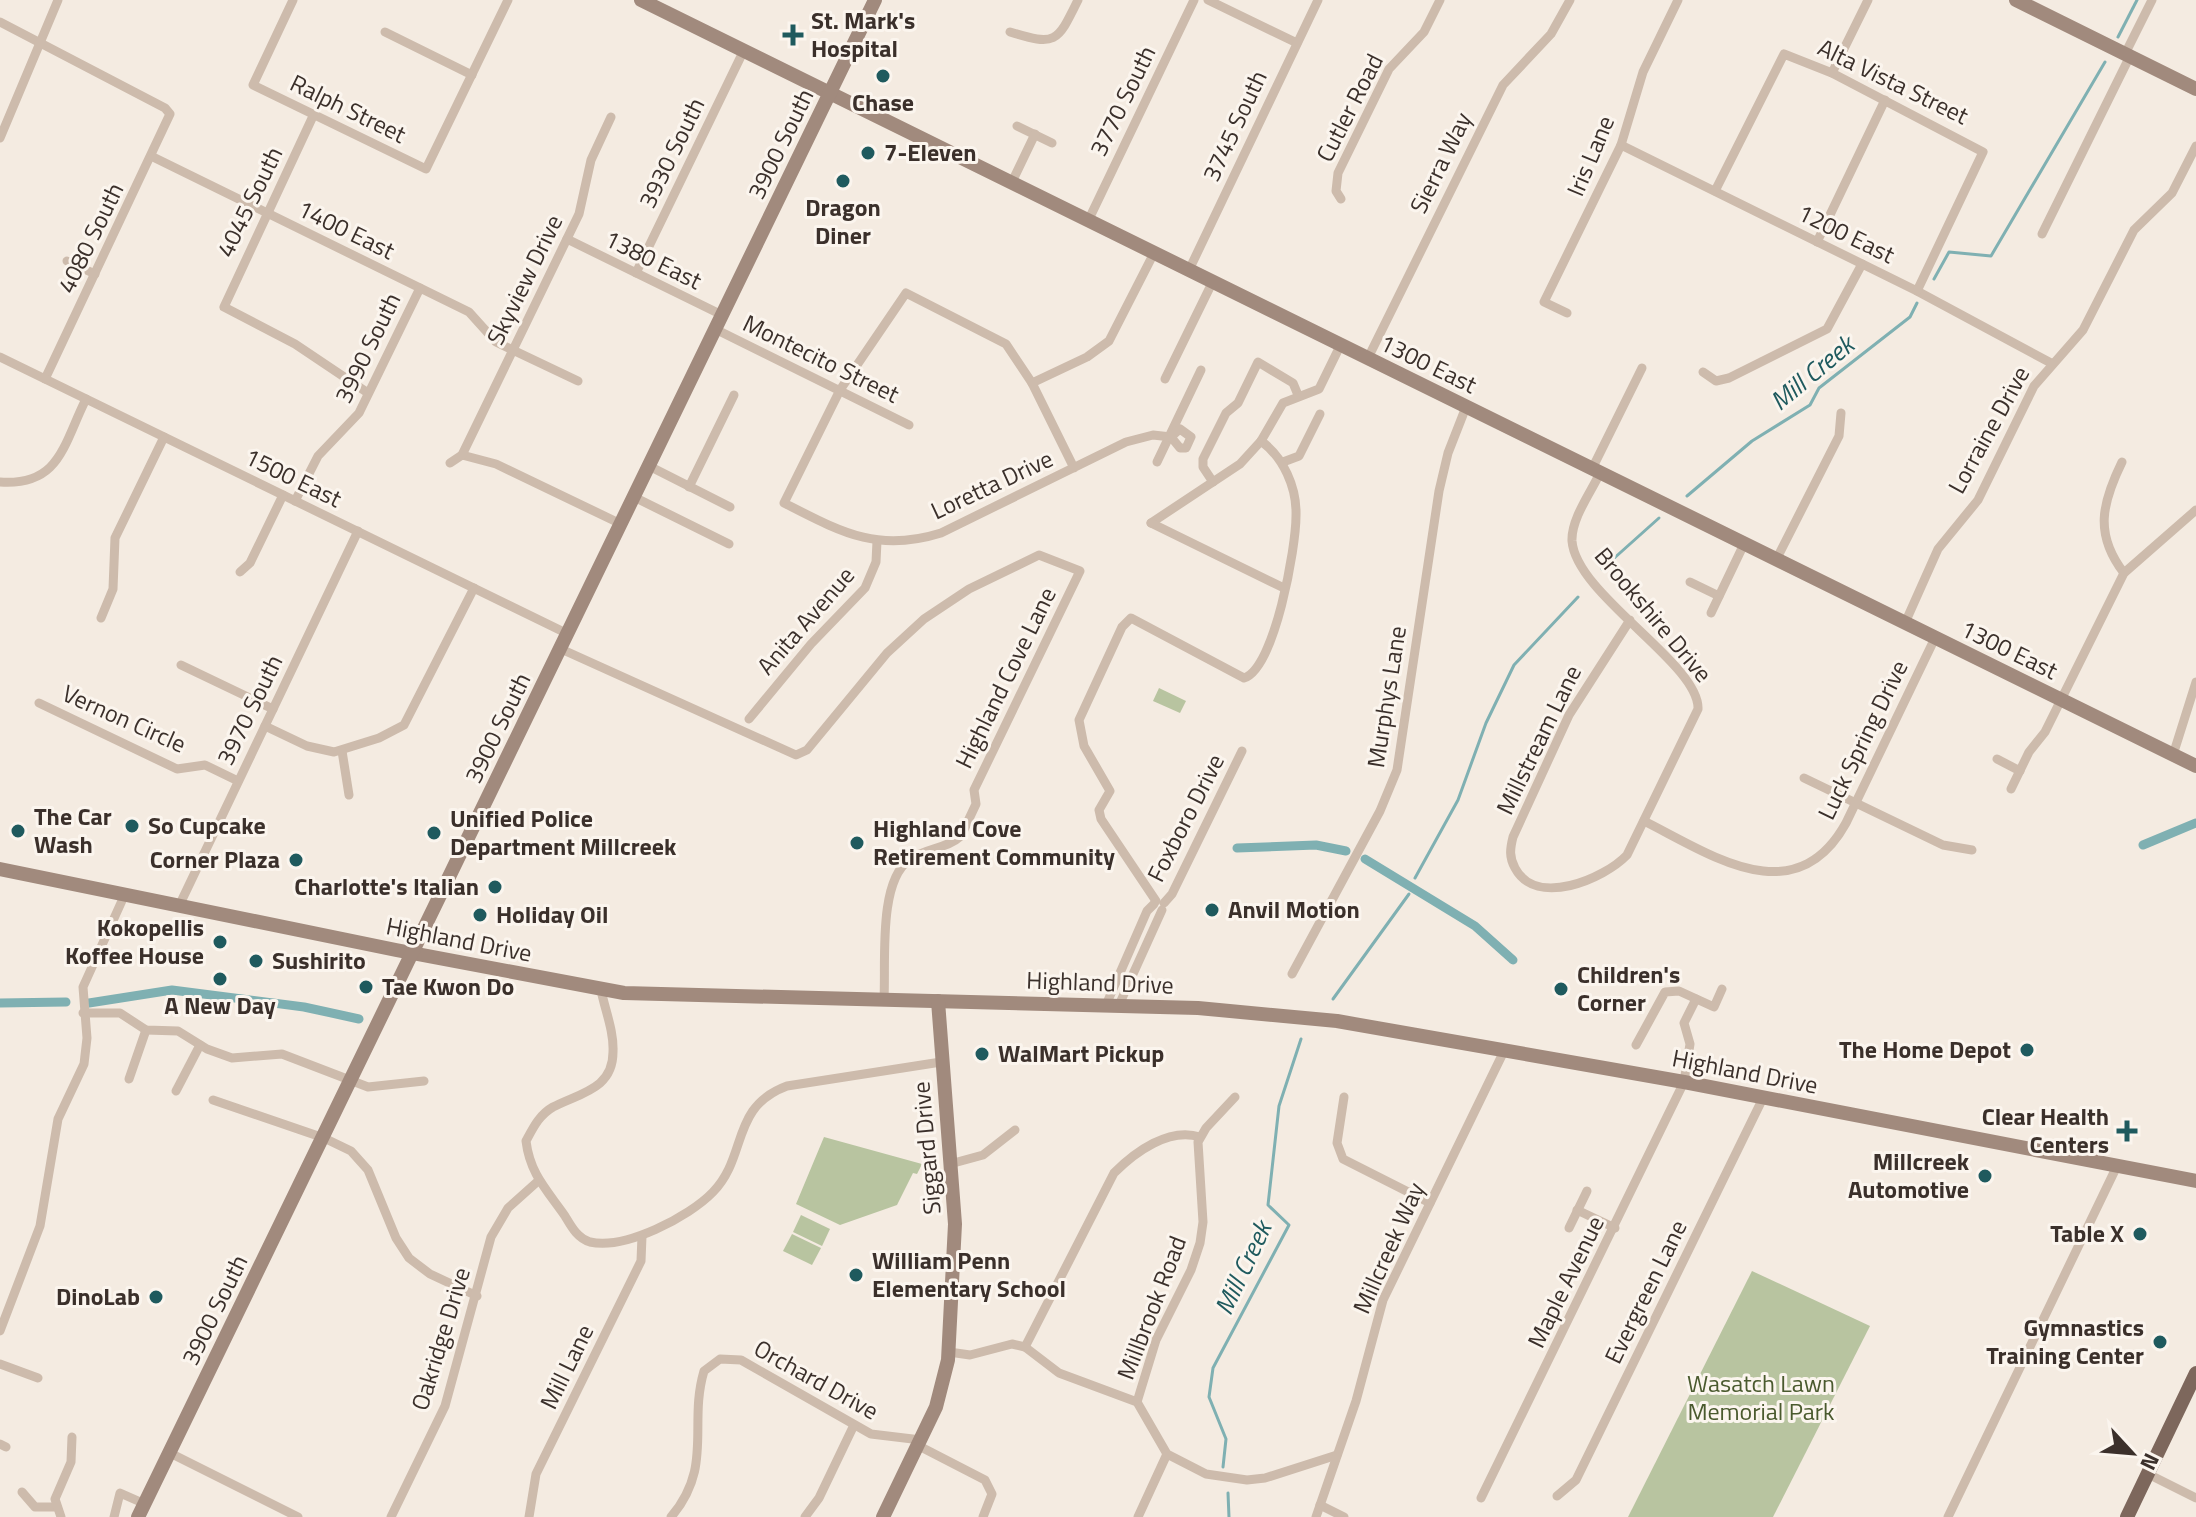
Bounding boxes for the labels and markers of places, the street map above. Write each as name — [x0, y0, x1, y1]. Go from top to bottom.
place label: St. Mark's Hospital — [811, 2, 915, 66]
marker: St. Mark's Hospital — [782, 24, 804, 46]
marker: Chase — [874, 67, 892, 85]
place label: Chase — [852, 84, 914, 120]
place label: 7-Eleven — [884, 134, 976, 170]
marker: 7-Eleven — [859, 144, 877, 162]
marker: Dragon Diner — [834, 172, 852, 190]
place label: Dragon Diner — [805, 189, 881, 253]
place label: The Car Wash — [34, 798, 112, 862]
place label: Unified Police Department Millcreek — [450, 800, 677, 864]
place label: So Cupcake — [148, 807, 266, 843]
place label: Highland Cove Retirement Community — [873, 810, 1115, 874]
marker: So Cupcake — [123, 817, 141, 835]
marker: The Car Wash — [9, 822, 27, 840]
marker: Unified Police Department Millcreek — [425, 824, 443, 842]
marker: Highland Cove Retirement Community — [848, 834, 866, 852]
place label: Corner Plaza — [150, 841, 280, 877]
marker: Corner Plaza — [287, 851, 305, 869]
place label: Charlotte's Italian — [294, 868, 479, 904]
marker: Charlotte's Italian — [486, 878, 504, 896]
place label: Anvil Motion — [1228, 891, 1360, 927]
place label: Holiday Oil — [496, 896, 608, 932]
marker: Anvil Motion — [1203, 901, 1221, 919]
marker: Holiday Oil — [471, 906, 489, 924]
place label: Kokopellis Koffee House — [65, 909, 204, 973]
marker: Kokopellis Koffee House — [211, 933, 229, 951]
place label: Sushirito — [272, 942, 366, 978]
marker: Sushirito — [247, 952, 265, 970]
place label: Children's Corner — [1577, 956, 1680, 1020]
place label: Tae Kwon Do — [382, 968, 514, 1004]
marker: A New Day — [211, 970, 229, 988]
marker: Tae Kwon Do — [357, 978, 375, 996]
marker: Children's Corner — [1552, 980, 1570, 998]
place label: A New Day — [164, 987, 276, 1023]
place label: The Home Depot — [1839, 1031, 2011, 1067]
place label: WalMart Pickup — [998, 1035, 1164, 1071]
marker: The Home Depot — [2018, 1041, 2036, 1059]
marker: WalMart Pickup — [973, 1045, 991, 1063]
place label: Clear Health Centers — [1982, 1098, 2109, 1162]
marker: Clear Health Centers — [2116, 1120, 2138, 1142]
place label: Millcreek Automotive — [1848, 1143, 1970, 1207]
marker: Millcreek Automotive — [1976, 1167, 1994, 1185]
place label: Table X — [2050, 1215, 2124, 1251]
marker: Table X — [2131, 1225, 2149, 1243]
place label: William Penn Elementary School — [872, 1242, 1066, 1306]
marker: William Penn Elementary School — [847, 1266, 865, 1284]
place label: DinoLab — [56, 1278, 140, 1314]
marker: DinoLab — [147, 1288, 165, 1306]
place label: Gymnastics Training Center — [1986, 1309, 2144, 1373]
marker: Gymnastics Training Center — [2151, 1333, 2169, 1351]

